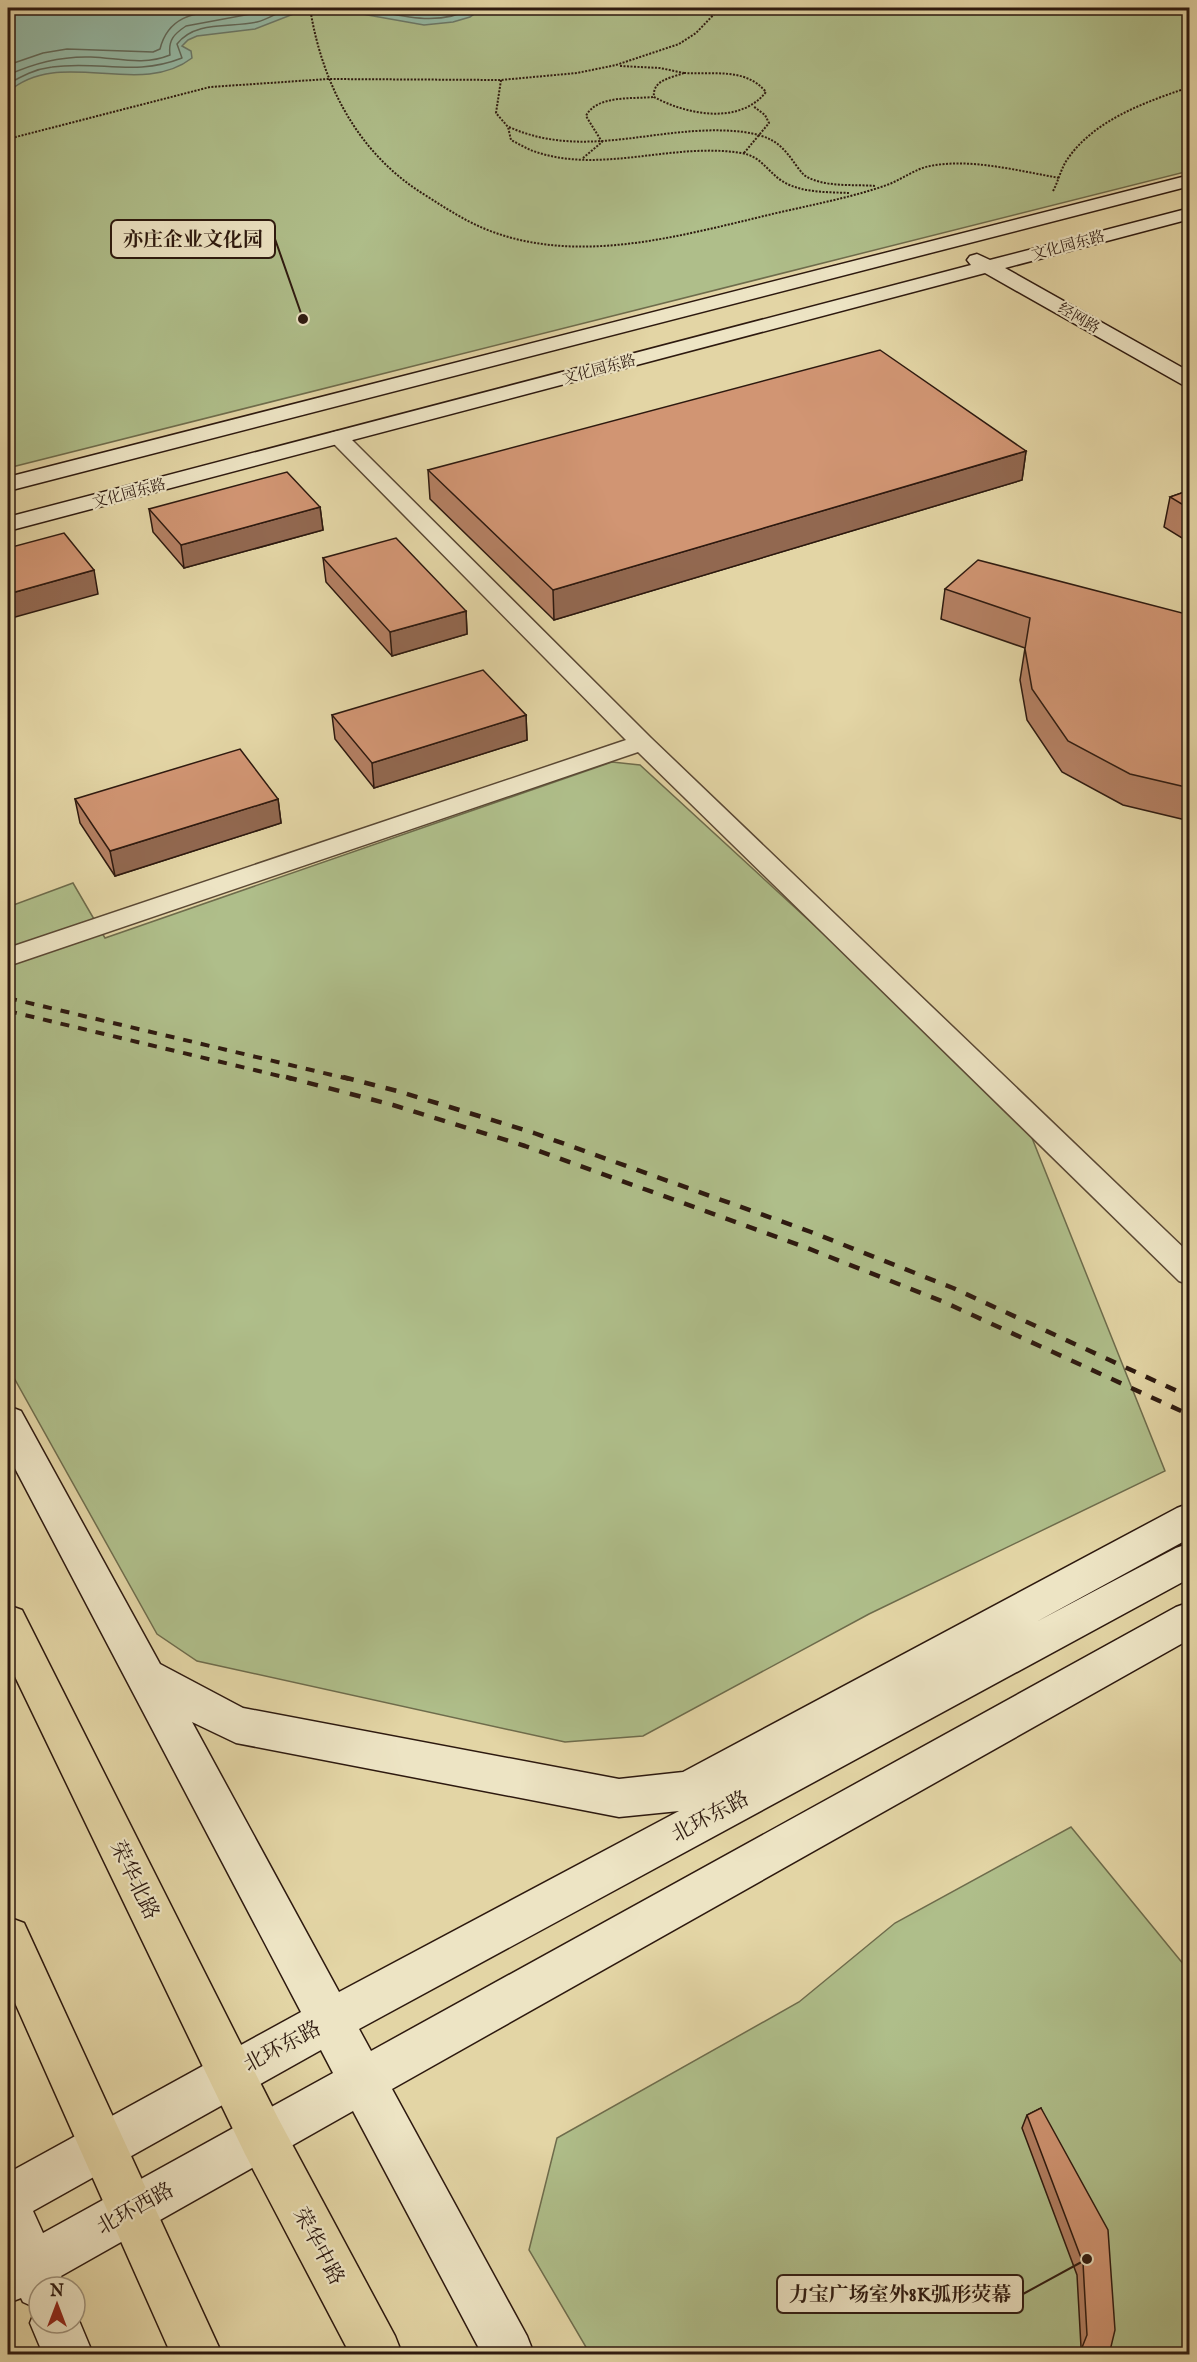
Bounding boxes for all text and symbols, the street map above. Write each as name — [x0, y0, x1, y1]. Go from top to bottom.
callout: 亦庄企业文化园 — [111, 220, 275, 258]
street label: 文化园东路 — [1029, 227, 1107, 264]
text: 亦庄企业文化园 — [123, 228, 263, 253]
street label: 经网路 — [1055, 299, 1103, 338]
street label: 文化园东路 — [560, 351, 638, 388]
street label: 文化园东路 — [90, 475, 168, 512]
street label: 北环东路 — [667, 1786, 754, 1849]
street label: 荣华北路 — [103, 1837, 164, 1924]
street label: 北环东路 — [239, 2016, 326, 2079]
street label: 北环西路 — [92, 2177, 179, 2241]
street label: 荣华中路 — [286, 2203, 349, 2290]
north arrow — [27, 2275, 87, 2335]
callout: 力宝广场室外8K弧形荧幕 — [777, 2275, 1023, 2313]
text: N — [49, 2282, 64, 2302]
text: 力宝广场室外8K弧形荧幕 — [789, 2283, 1011, 2308]

